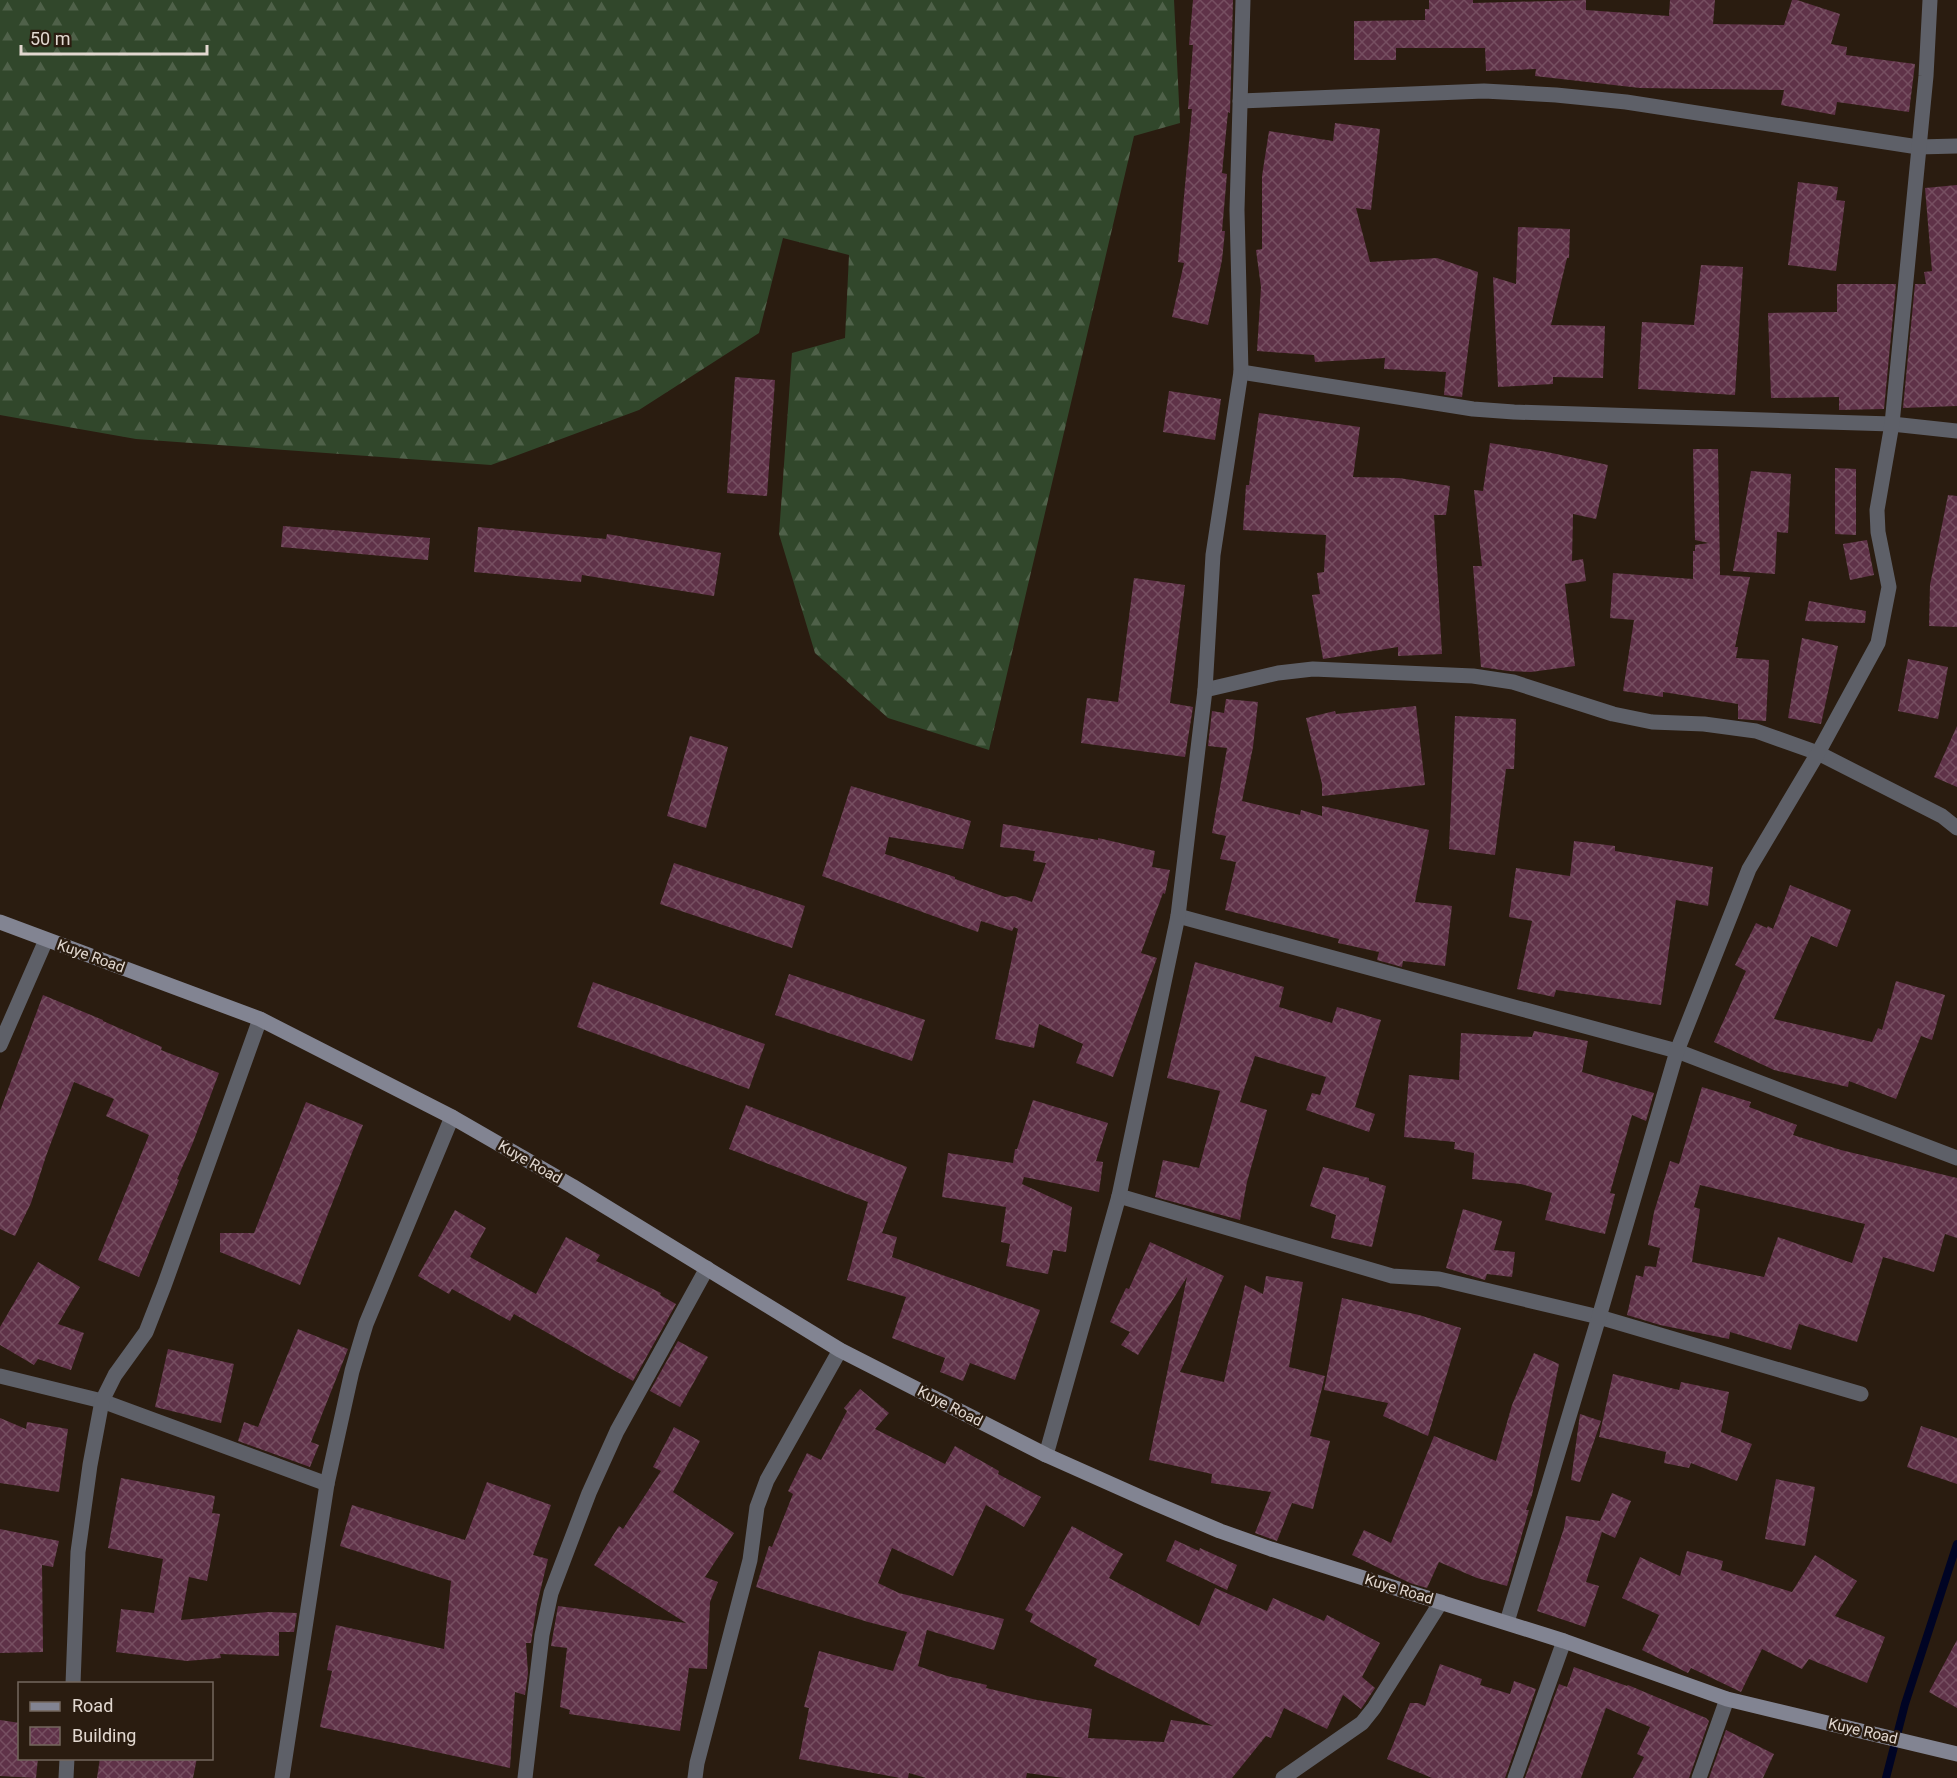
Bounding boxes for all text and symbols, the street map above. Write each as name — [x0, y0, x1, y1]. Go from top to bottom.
scale bar — [21, 18, 207, 56]
text: 50 m — [30, 28, 70, 49]
street label: Kuye Road — [55, 935, 127, 977]
street label: Kuye Road — [495, 1137, 565, 1187]
street label: Kuye Road — [914, 1382, 986, 1430]
street label: Kuye Road — [1363, 1570, 1435, 1608]
legend — [18, 1682, 213, 1760]
text: Road — [72, 1695, 113, 1716]
street label: Kuye Road — [1827, 1714, 1899, 1748]
text: Building — [72, 1725, 136, 1746]

